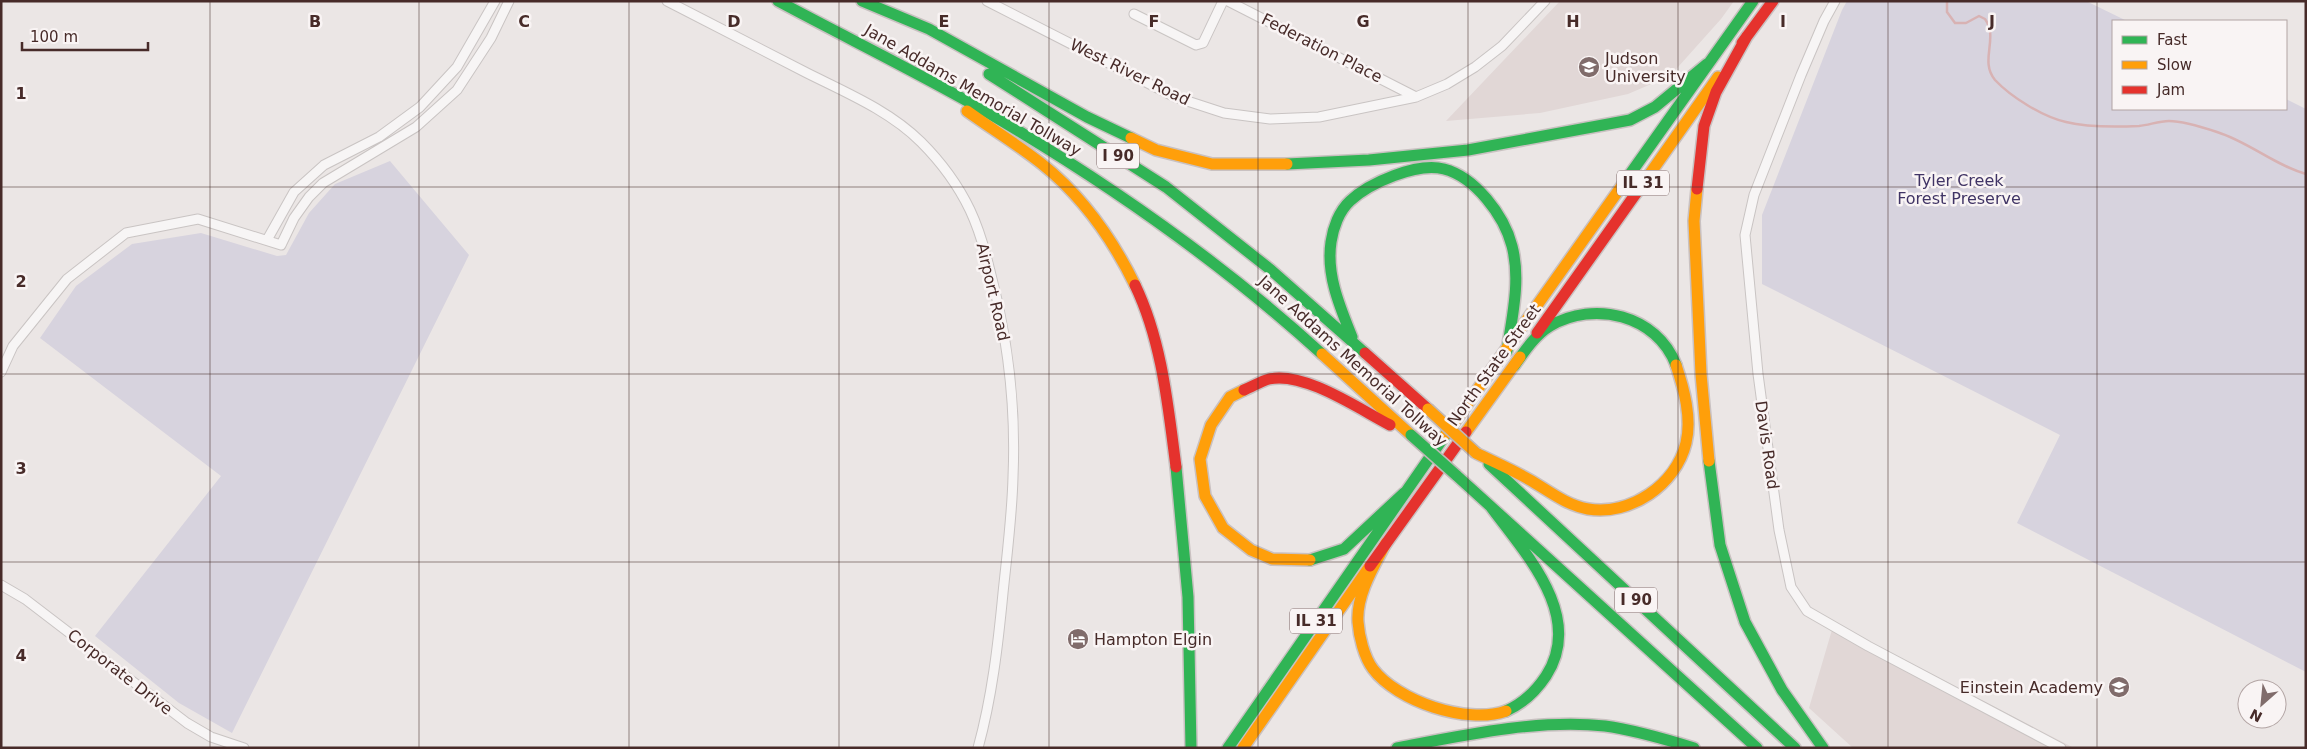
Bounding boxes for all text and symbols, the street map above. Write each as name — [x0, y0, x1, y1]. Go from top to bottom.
street label: Federation Place — [1259, 9, 1385, 87]
text: B — [309, 12, 321, 31]
text: C — [518, 12, 530, 31]
text: D — [727, 12, 741, 31]
text: E — [939, 12, 949, 31]
text: F — [1149, 12, 1159, 31]
text: G — [1356, 12, 1370, 31]
text: H — [1566, 12, 1580, 31]
text: I — [1780, 12, 1786, 31]
text: J — [1988, 12, 1995, 31]
scale bar — [22, 20, 149, 52]
street label: Jane Addams Memorial Tollway — [860, 20, 1085, 160]
legend — [2112, 20, 2287, 110]
text: 100 m — [30, 28, 78, 46]
text: Fast — [2157, 31, 2187, 49]
street label: West River Road — [1067, 35, 1193, 109]
place label: Judson University — [1604, 49, 1686, 86]
school or university icon: Judson University — [1577, 55, 1601, 79]
text: Slow — [2157, 56, 2192, 74]
text: Jam — [2156, 81, 2185, 99]
text: 1 — [15, 84, 27, 103]
road number: I 90 — [1097, 144, 1139, 168]
road number: IL 31 — [1617, 170, 1669, 196]
park label: Tyler Creek Forest Preserve — [1897, 171, 2021, 208]
street label: Airport Road — [972, 241, 1014, 343]
street label: Jane Addams Memorial Tollway — [1254, 271, 1451, 451]
text: 2 — [15, 272, 27, 291]
street label: North State Street — [1443, 300, 1545, 430]
street label: Davis Road — [1751, 399, 1783, 491]
text: 3 — [15, 459, 27, 478]
road number: I 90 — [1615, 588, 1657, 612]
road number: IL 31 — [1290, 608, 1342, 634]
street label: Corporate Drive — [64, 625, 176, 719]
hotel icon: Hampton Elgin — [1066, 627, 1090, 651]
place label: Hampton Elgin — [1094, 630, 1212, 649]
text: 4 — [15, 646, 27, 665]
school or university icon: Einstein Academy — [2107, 675, 2131, 699]
place label: Einstein Academy — [1960, 678, 2103, 697]
north arrow — [2237, 679, 2287, 729]
text: N — [2247, 706, 2265, 725]

